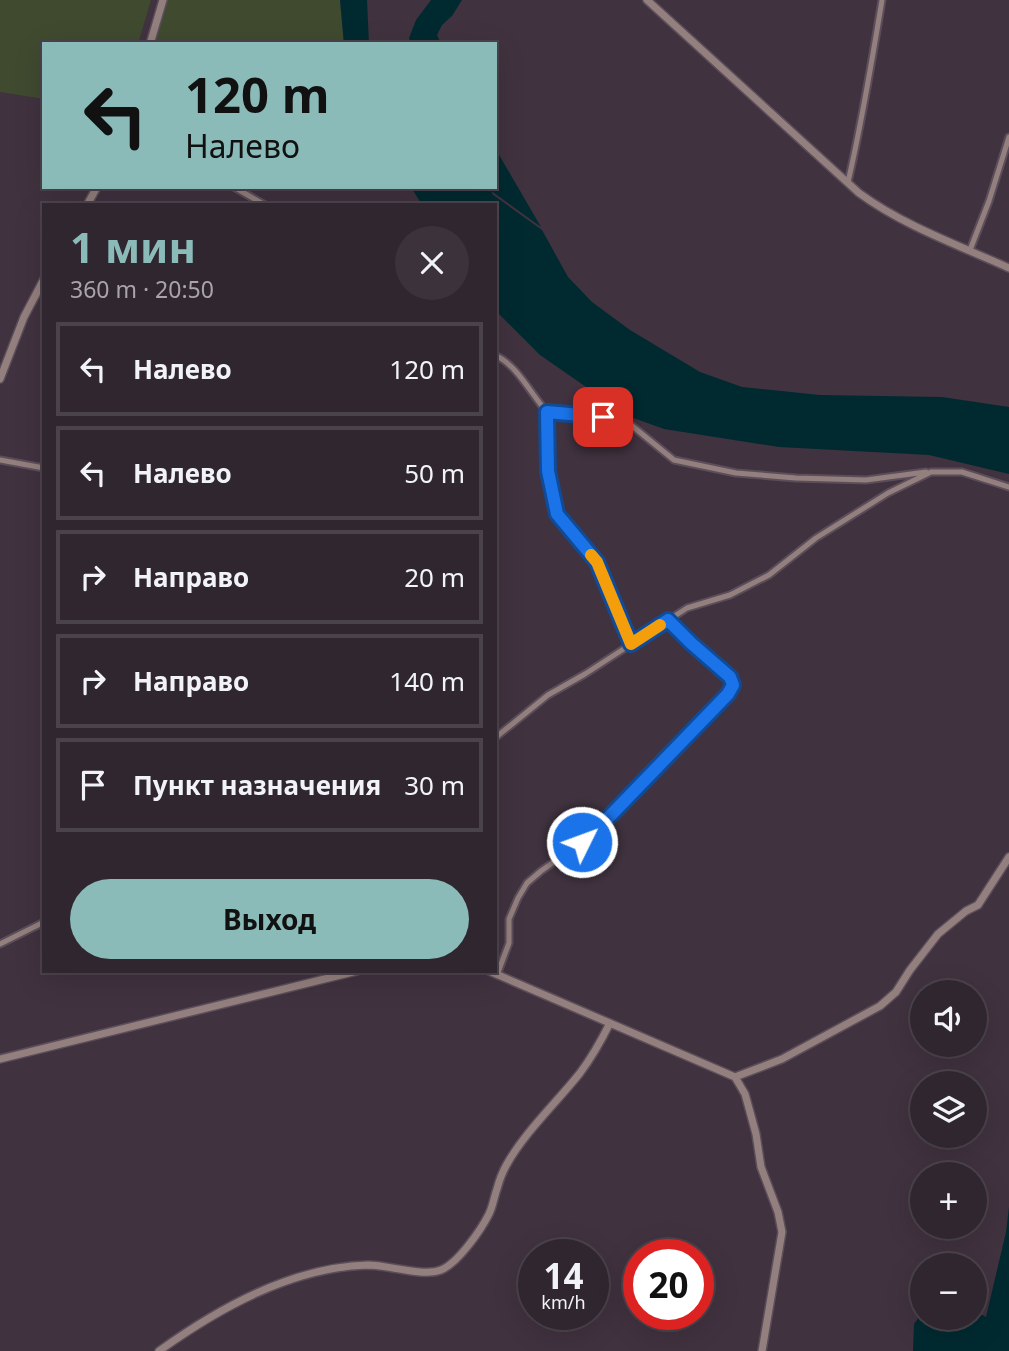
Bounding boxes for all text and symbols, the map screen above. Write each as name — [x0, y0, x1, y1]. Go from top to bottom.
text: 120 m — [185, 61, 330, 127]
icon: left — [70, 70, 161, 161]
text: Налево — [185, 124, 300, 167]
text: 1 мин — [70, 218, 196, 275]
button: close — [395, 226, 469, 300]
text: 360 m · 20:50 — [70, 273, 214, 305]
icon: left — [74, 350, 112, 388]
text: Налево — [133, 351, 232, 387]
text: 120 m — [389, 351, 465, 387]
pin — [573, 387, 633, 447]
icon: arrive — [584, 398, 622, 436]
icon: left — [74, 454, 112, 492]
text: Налево — [133, 455, 232, 491]
text: 50 m — [404, 455, 465, 491]
icon: right — [74, 558, 112, 596]
text: Направо — [133, 559, 249, 595]
text: 20 m — [404, 559, 465, 595]
icon: right — [74, 662, 112, 700]
text: Направо — [133, 663, 249, 699]
text: 140 m — [389, 663, 465, 699]
icon: arrive — [74, 766, 112, 804]
text: Пункт назначения — [133, 767, 381, 803]
text: 30 m — [404, 767, 465, 803]
position arrow — [545, 805, 619, 879]
button: Выход — [70, 879, 469, 959]
map controls — [910, 980, 987, 1330]
button: sound — [910, 980, 987, 1057]
button: layers — [910, 1071, 987, 1148]
button: + — [910, 1162, 987, 1239]
speed limit sign: 20 — [623, 1239, 714, 1330]
text: 14 — [543, 1252, 584, 1299]
button: − — [910, 1253, 987, 1330]
text: km/h — [541, 1290, 586, 1314]

